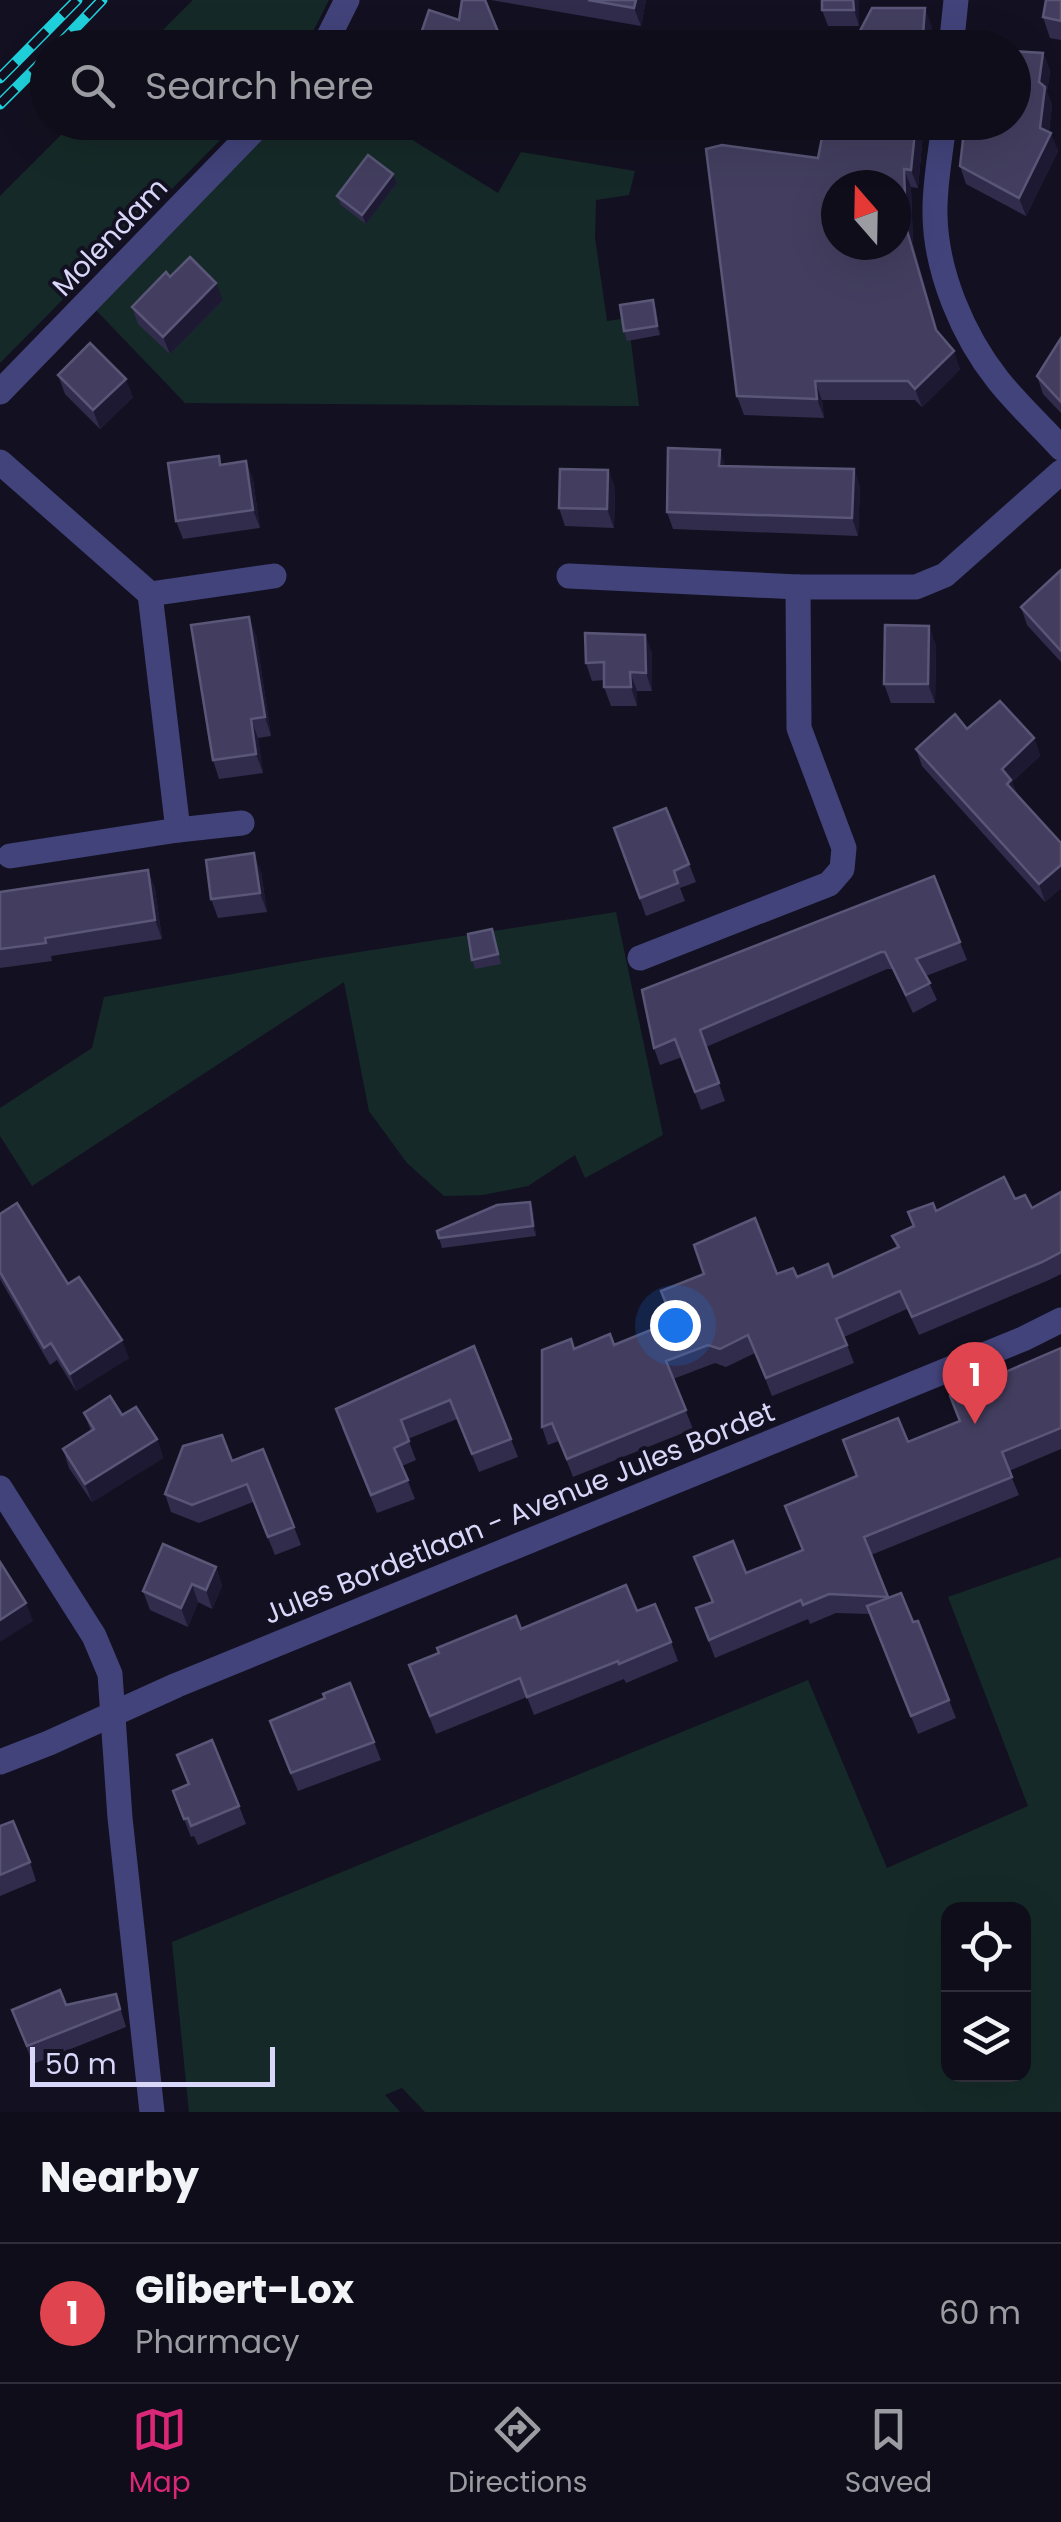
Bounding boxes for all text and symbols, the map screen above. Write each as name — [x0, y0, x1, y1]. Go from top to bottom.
search box — [30, 30, 1031, 140]
icon: search — [65, 58, 120, 113]
text: Search here — [145, 59, 374, 112]
street label: Molendam — [44, 169, 176, 305]
north arrow — [821, 170, 911, 260]
your location — [650, 1300, 701, 1351]
pin: 1 — [942, 1342, 1008, 1424]
street label: Jules Bordetlaan - Avenue Jules Bordet — [258, 1392, 780, 1634]
map controls — [941, 1902, 1031, 2082]
button: locate — [941, 1902, 1031, 1992]
button: layers — [941, 1992, 1031, 2082]
scale bar — [30, 2042, 275, 2086]
text: 50 m — [45, 2045, 116, 2084]
text: Nearby — [40, 2148, 199, 2207]
text: Glibert-Lox — [135, 2263, 354, 2316]
text: 1 — [66, 2290, 79, 2335]
text: 60 m — [939, 2290, 1021, 2335]
text: Pharmacy — [135, 2319, 300, 2364]
tab: Map — [129, 2402, 191, 2504]
tab: Directions — [448, 2402, 587, 2504]
tab: Saved — [845, 2402, 932, 2504]

